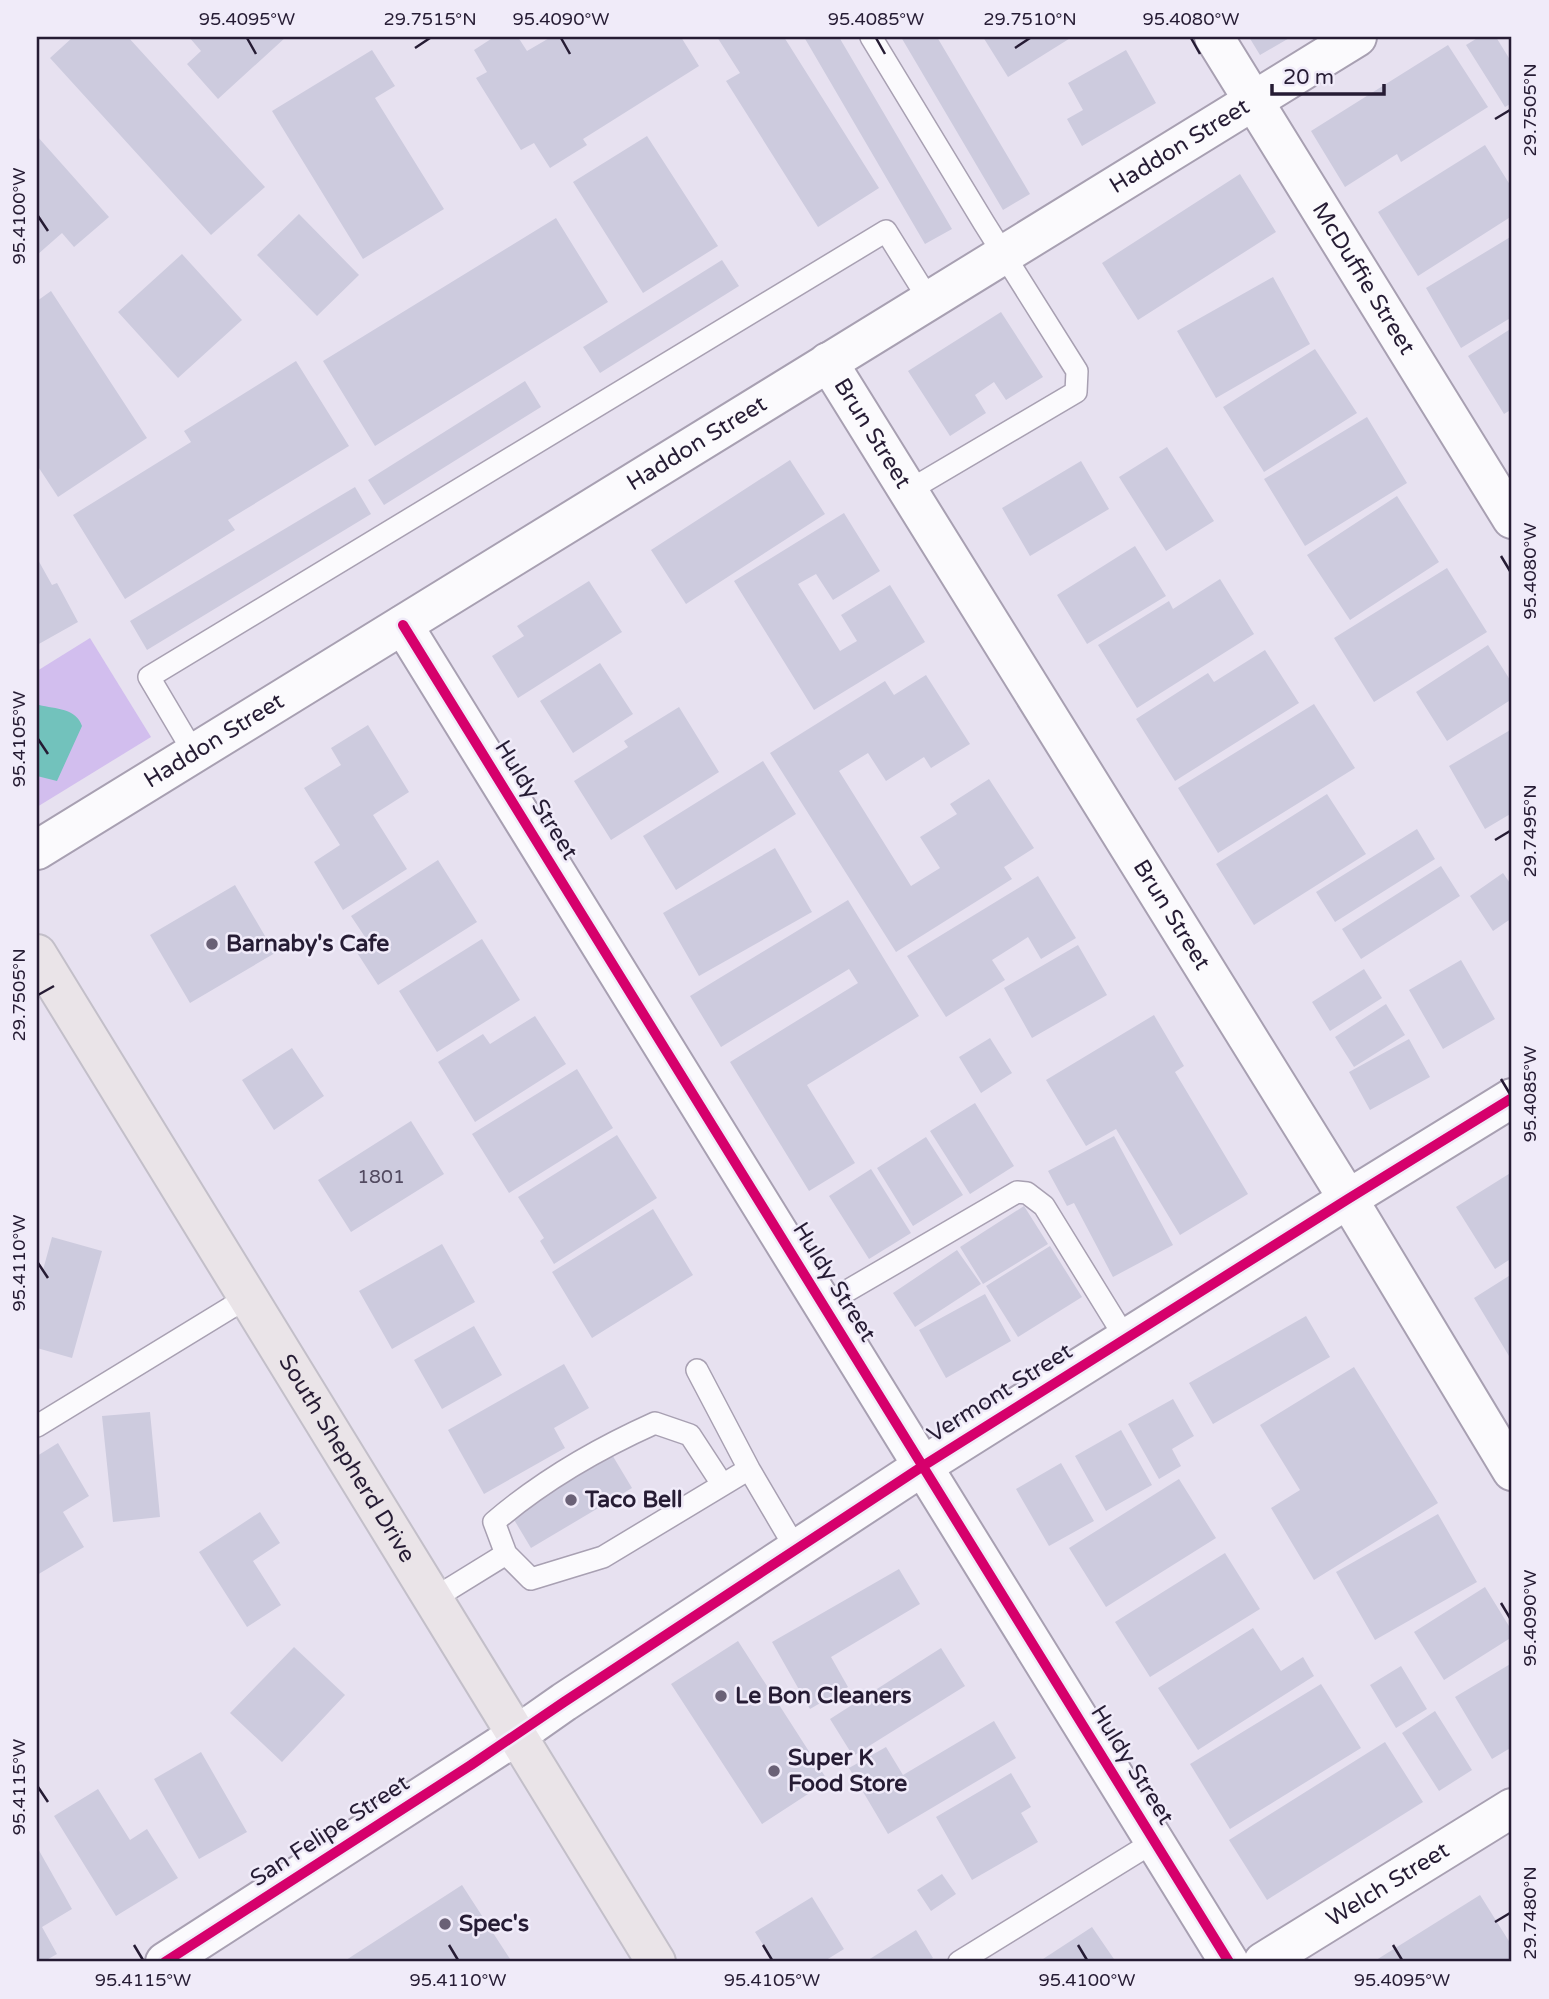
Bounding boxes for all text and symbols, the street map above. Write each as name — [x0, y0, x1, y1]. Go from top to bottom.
text: 95.4095°W — [199, 8, 295, 30]
text: 29.7515°N — [383, 8, 477, 30]
text: 95.4090°W — [513, 8, 609, 30]
text: 95.4085°W — [828, 8, 924, 30]
text: 29.7510°N — [983, 8, 1077, 30]
text: 95.4080°W — [1143, 8, 1239, 30]
scale bar — [1272, 52, 1384, 96]
text: 29.7505°N — [1519, 63, 1541, 157]
text: 20 m — [1283, 65, 1334, 90]
street label: Haddon Street — [1105, 92, 1255, 200]
text: 95.4100°W — [8, 168, 30, 264]
street label: McDuffie Street — [1306, 197, 1421, 360]
street label: Brun Street — [828, 373, 917, 494]
street label: Haddon Street — [622, 390, 772, 497]
text: 95.4080°W — [1519, 523, 1541, 619]
street label: Haddon Street — [139, 687, 289, 795]
text: 95.4105°W — [8, 691, 30, 787]
street label: Huldy Street — [488, 735, 584, 865]
text: 29.7495°N — [1519, 784, 1541, 878]
street label: Brun Street — [1127, 855, 1216, 975]
place label: Barnaby's Cafe — [226, 930, 389, 958]
marker: Barnaby's Cafe — [204, 936, 220, 952]
text: 29.7505°N — [8, 948, 30, 1042]
text: 95.4085°W — [1519, 1046, 1541, 1142]
house number: 1801 — [357, 1166, 405, 1188]
text: 95.4110°W — [8, 1215, 30, 1311]
street label: Huldy Street — [786, 1217, 882, 1347]
street label: Vermont Street — [922, 1337, 1078, 1449]
street label: South Shepherd Drive — [272, 1349, 421, 1568]
place label: Taco Bell — [584, 1486, 683, 1514]
marker: Taco Bell — [563, 1492, 579, 1508]
text: 95.4090°W — [1519, 1570, 1541, 1666]
place label: Le Bon Cleaners — [735, 1682, 912, 1710]
marker: Le Bon Cleaners — [713, 1688, 729, 1704]
street label: Huldy Street — [1084, 1700, 1180, 1830]
text: 95.4115°W — [8, 1739, 30, 1835]
place label: Super K Food Store — [788, 1744, 907, 1798]
marker: Super K Food Store — [766, 1763, 782, 1779]
street label: San Felipe Street — [245, 1769, 415, 1893]
street label: Welch Street — [1322, 1836, 1455, 1933]
text: 29.7480°N — [1519, 1866, 1541, 1960]
place label: Spec's — [459, 1910, 529, 1938]
marker: Spec's — [437, 1916, 453, 1932]
text: 95.4115°W — [95, 1969, 191, 1991]
text: 95.4110°W — [410, 1969, 506, 1991]
text: 95.4105°W — [724, 1969, 820, 1991]
text: 95.4100°W — [1039, 1969, 1135, 1991]
text: 95.4095°W — [1354, 1969, 1450, 1991]

